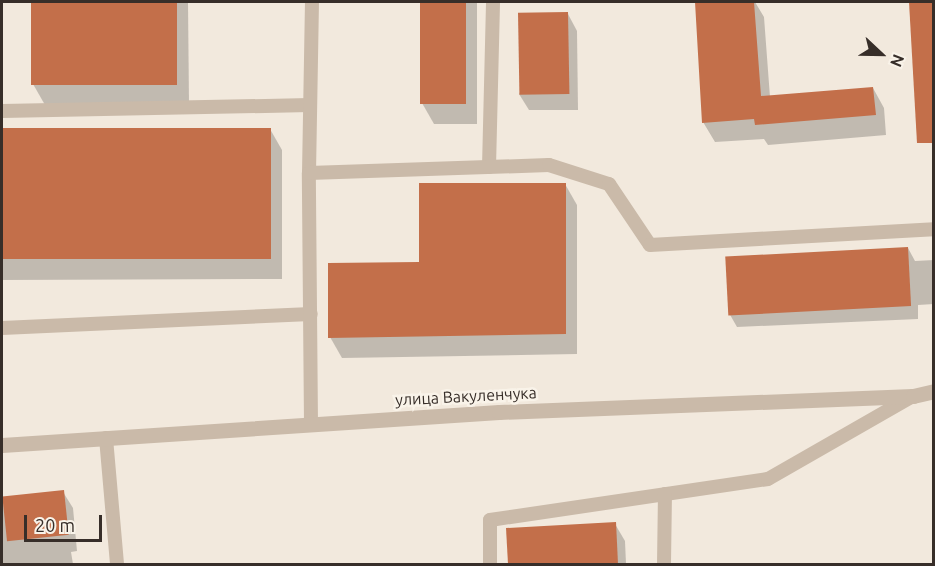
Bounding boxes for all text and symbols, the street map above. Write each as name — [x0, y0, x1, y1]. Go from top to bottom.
north arrow — [851, 24, 911, 84]
text: N — [887, 52, 908, 70]
street label: улица Вакуленчука — [395, 383, 537, 409]
scale bar — [27, 503, 105, 541]
text: 20 m — [35, 515, 75, 535]

